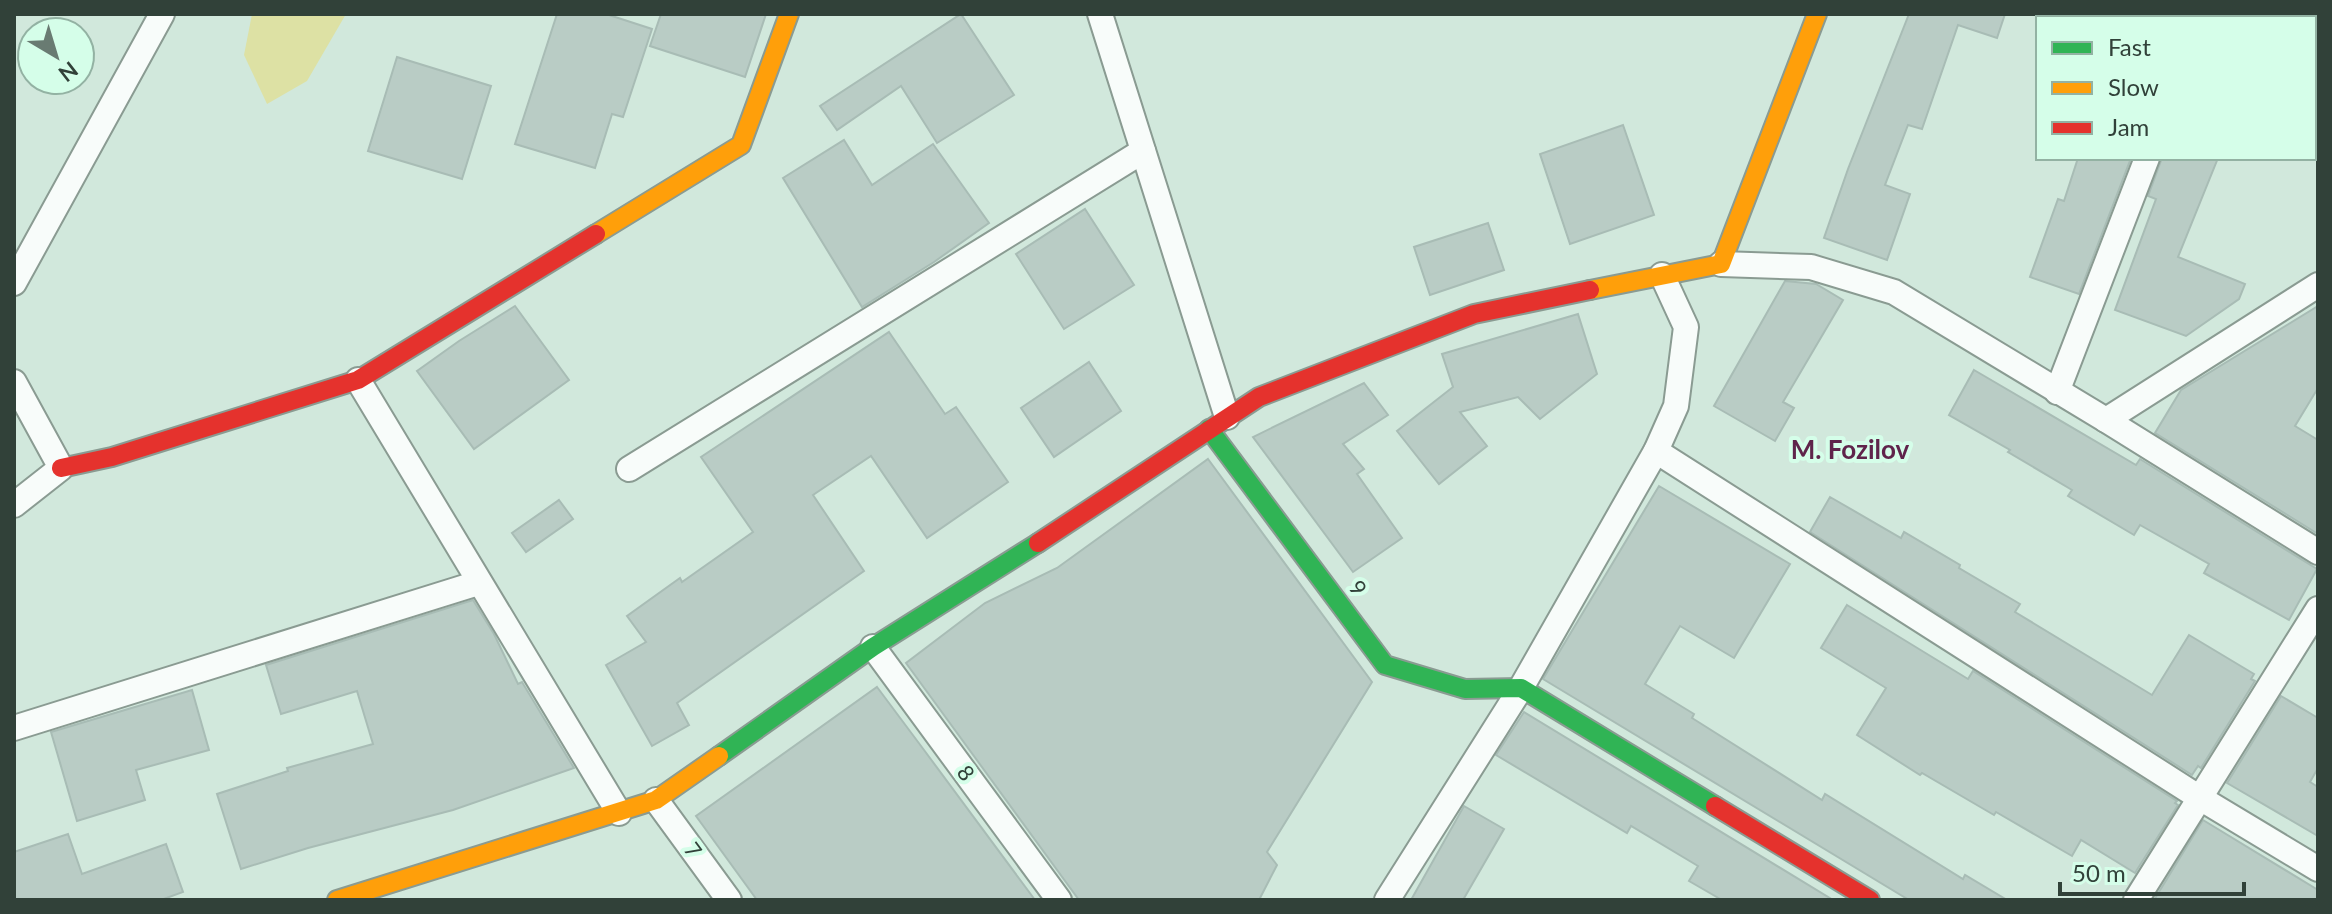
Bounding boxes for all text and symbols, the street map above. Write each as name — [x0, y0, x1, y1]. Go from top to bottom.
north arrow — [16, 16, 96, 96]
legend — [2036, 16, 2316, 160]
text: Fast — [2108, 32, 2151, 61]
text: N — [54, 56, 84, 88]
text: Slow — [2108, 72, 2159, 101]
text: Jam — [2108, 112, 2149, 141]
district label: M. Fozilov — [1791, 433, 1910, 465]
street label: 9 — [1344, 574, 1373, 601]
street label: 8 — [952, 760, 981, 786]
street label: 7 — [679, 837, 708, 863]
scale bar — [2060, 846, 2244, 896]
text: 50 m — [2072, 858, 2126, 887]

